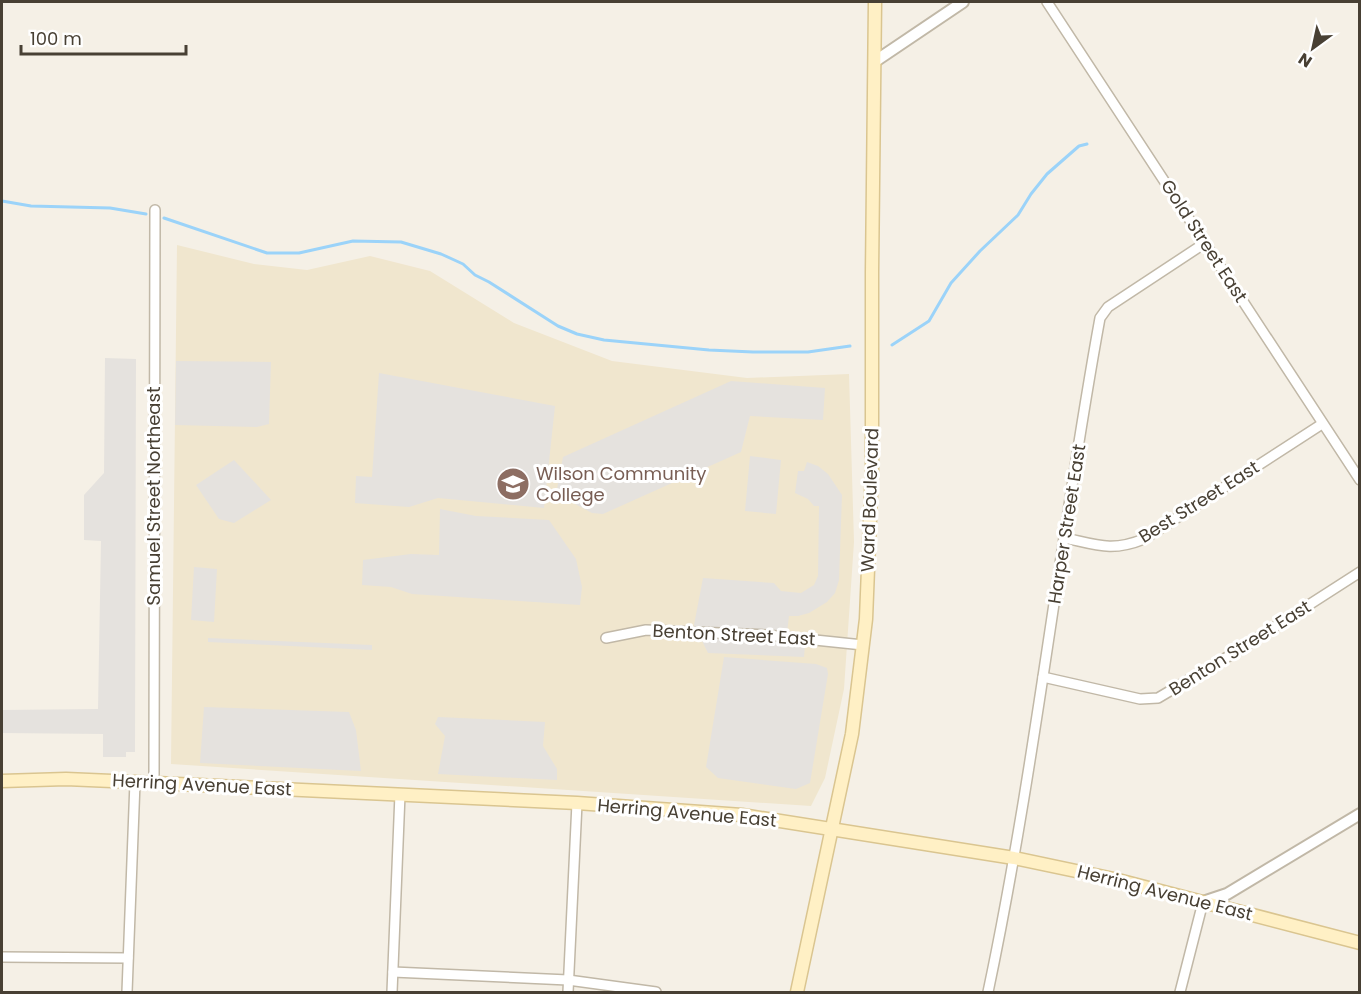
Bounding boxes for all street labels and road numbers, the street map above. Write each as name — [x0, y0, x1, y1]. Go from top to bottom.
street label: Gold Street East — [1155, 174, 1254, 307]
street label: Samuel Street Northeast — [141, 387, 166, 605]
street label: Ward Boulevard — [854, 427, 885, 572]
street label: Harper Street East — [1042, 442, 1091, 605]
street label: Best Street East — [1134, 454, 1264, 549]
street label: Benton Street East — [1164, 594, 1315, 701]
street label: Benton Street East — [652, 618, 816, 651]
street label: Herring Avenue East — [112, 767, 292, 802]
street label: Herring Avenue East — [596, 792, 778, 833]
street label: Herring Avenue East — [1075, 859, 1255, 926]

